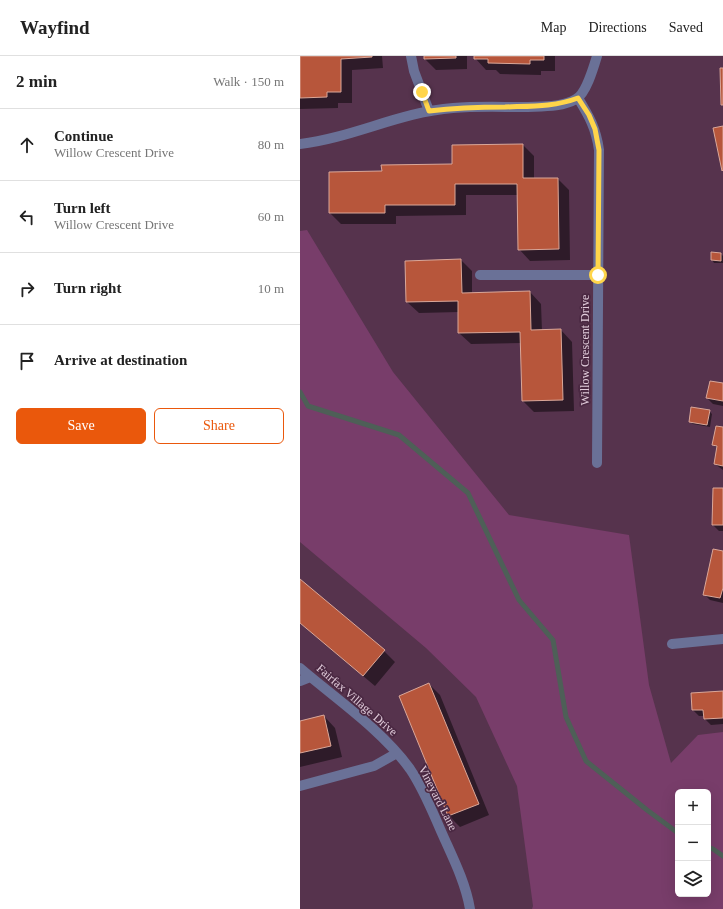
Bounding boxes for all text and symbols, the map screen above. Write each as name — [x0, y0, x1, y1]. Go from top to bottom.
text: Wayfind — [20, 17, 90, 38]
text: Map — [541, 20, 566, 35]
text: Directions — [588, 20, 647, 35]
text: Saved — [669, 20, 703, 35]
text: 2 min — [16, 72, 57, 91]
text: Walk · 150 m — [213, 74, 284, 89]
route end — [413, 83, 431, 101]
text: Continue — [54, 128, 113, 144]
icon: ahead — [16, 134, 38, 156]
text: 80 m — [258, 137, 284, 152]
text: Willow Crescent Drive — [54, 145, 174, 160]
text: Turn left — [54, 200, 111, 216]
icon: left — [16, 206, 38, 228]
text: 60 m — [258, 209, 284, 224]
text: Willow Crescent Drive — [54, 217, 174, 232]
route start — [589, 266, 607, 284]
icon: right — [16, 278, 38, 300]
text: Turn right — [54, 280, 121, 296]
text: 10 m — [258, 281, 284, 296]
street label: Willow Crescent Drive — [578, 295, 592, 405]
icon: arrive — [16, 350, 38, 372]
text: Arrive at destination — [54, 352, 187, 368]
button: Save — [16, 408, 146, 444]
button: Share — [154, 408, 284, 444]
street label: Fairfax Village Drive — [314, 661, 400, 739]
street label: Vineyard Lane — [416, 763, 460, 833]
map controls — [675, 789, 711, 897]
button: + — [675, 789, 711, 825]
button: − — [675, 825, 711, 861]
button: layers — [675, 861, 711, 897]

